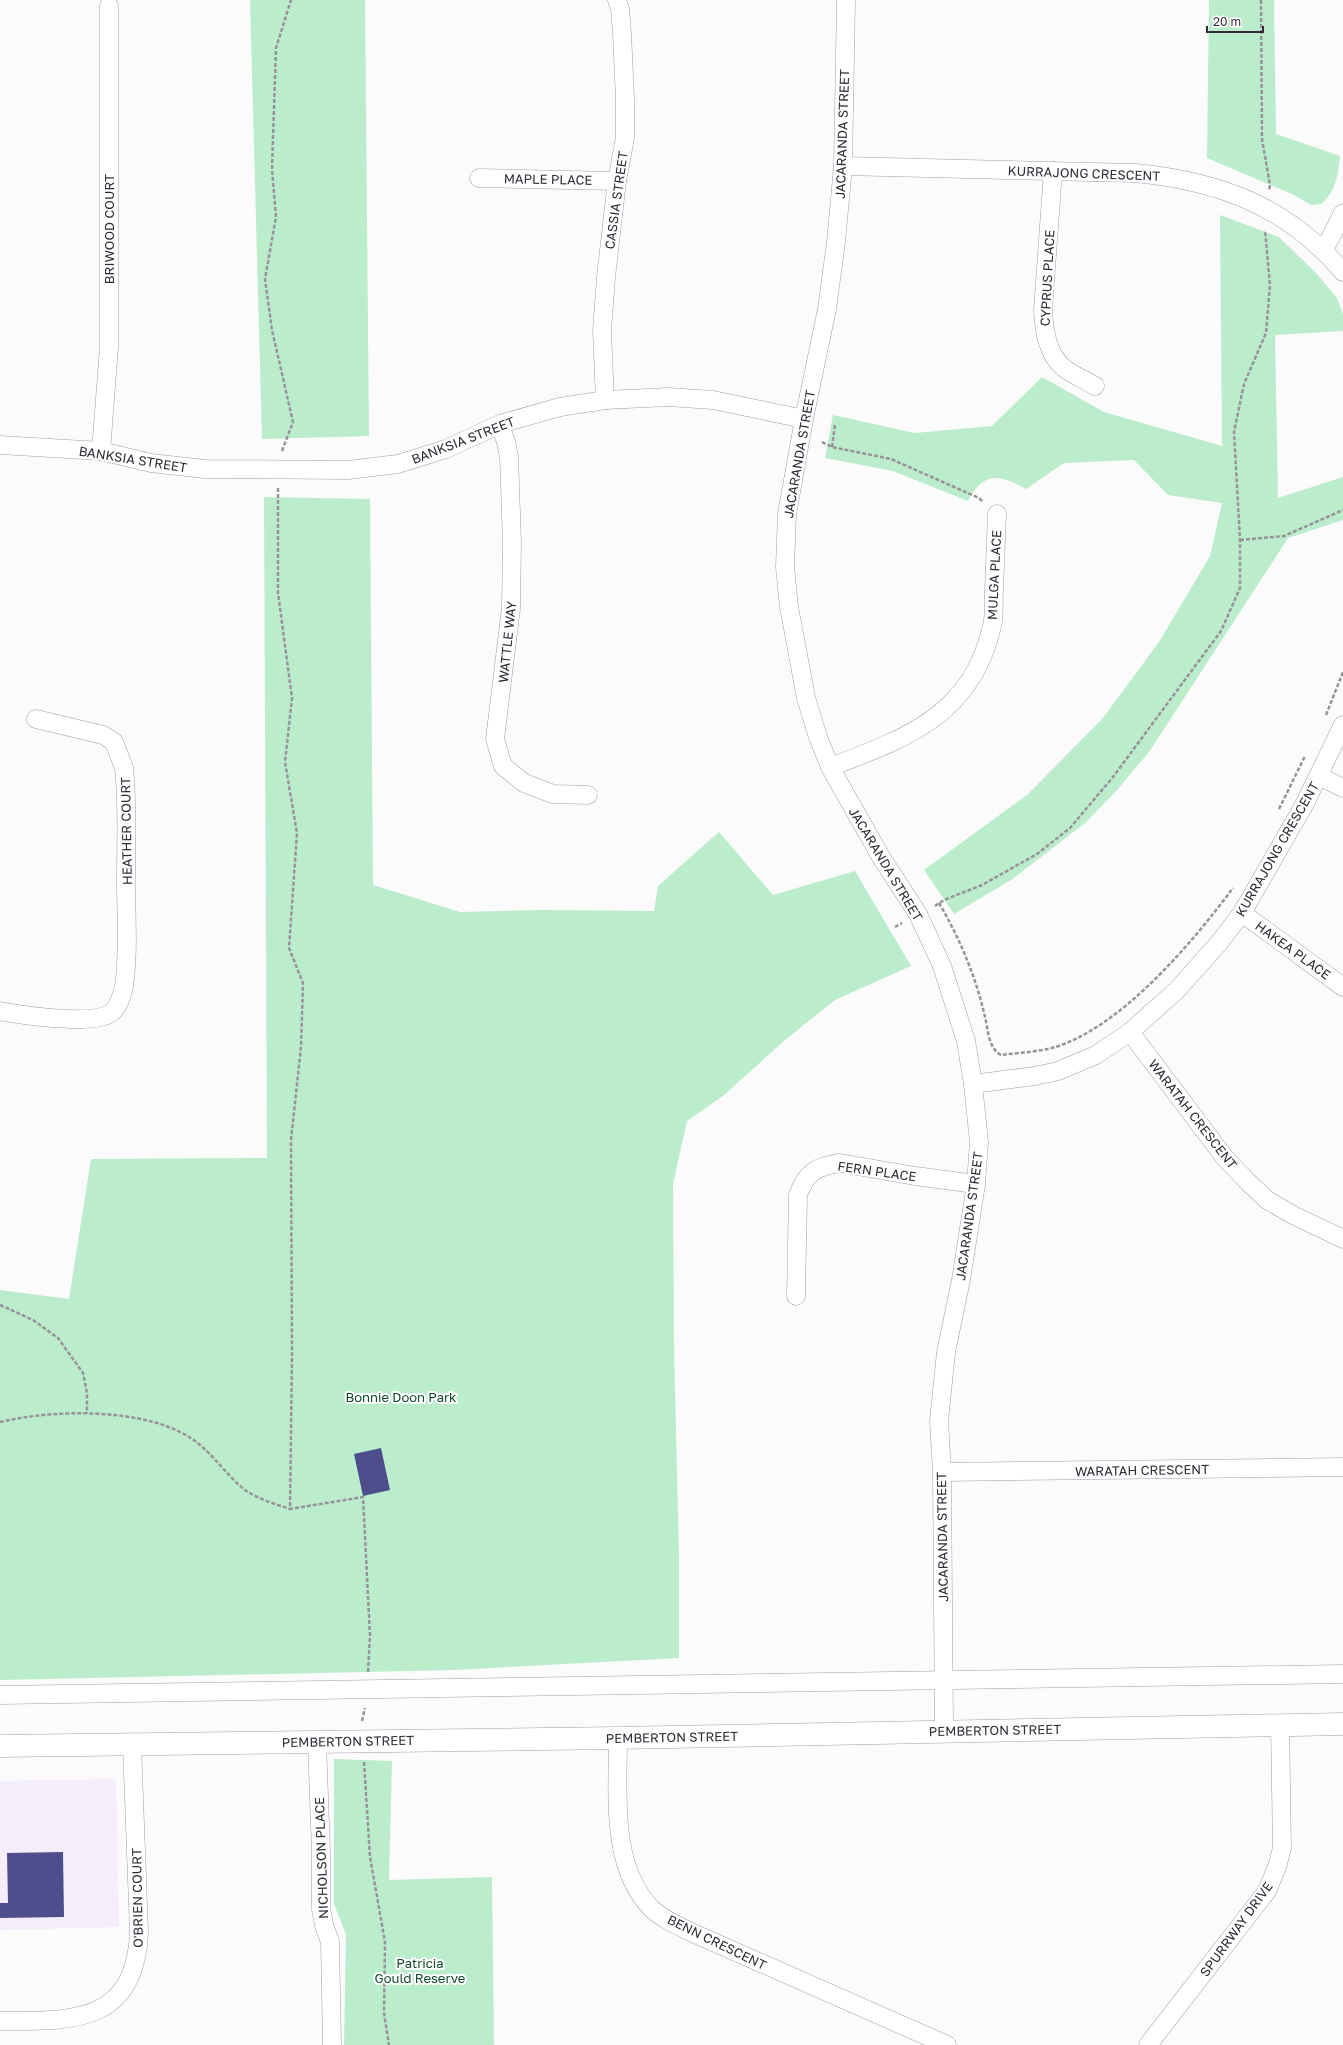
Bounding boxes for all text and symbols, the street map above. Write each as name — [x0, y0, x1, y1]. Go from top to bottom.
scale bar — [1207, 8, 1263, 34]
text: 20 m — [1213, 14, 1241, 29]
street label: JACARANDA STREET — [832, 69, 852, 199]
street label: CASSIA STREET — [601, 150, 631, 250]
street label: KURRAJONG CRESCENT — [1007, 162, 1161, 184]
street label: MAPLE PLACE — [504, 170, 592, 188]
street label: BRIWOOD COURT — [101, 174, 117, 284]
street label: CYPRUS PLACE — [1036, 229, 1058, 327]
street label: JACARANDA STREET — [780, 389, 818, 519]
street label: BANKSIA STREET — [409, 413, 517, 467]
street label: BANKSIA STREET — [78, 443, 188, 475]
street label: MULGA PLACE — [984, 530, 1004, 620]
street label: WATTLE WAY — [495, 600, 519, 684]
street label: HEATHER COURT — [117, 777, 135, 885]
street label: KURRAJONG CRESCENT — [1232, 779, 1322, 919]
street label: JACARANDA STREET — [846, 804, 926, 924]
street label: HAKEA PLACE — [1252, 917, 1334, 983]
street label: WARATAH CRESCENT — [1145, 1056, 1241, 1172]
street label: JACARANDA STREET — [952, 1151, 986, 1281]
street label: FERN PLACE — [837, 1158, 917, 1184]
park label: Bonnie Doon Park — [346, 1389, 457, 1405]
street label: WARATAH CRESCENT — [1075, 1461, 1209, 1479]
street label: JACARANDA STREET — [933, 1472, 951, 1602]
street label: PEMBERTON STREET — [929, 1721, 1061, 1739]
street label: PEMBERTON STREET — [606, 1728, 738, 1746]
street label: PEMBERTON STREET — [282, 1732, 414, 1750]
street label: NICHOLSON PLACE — [311, 1797, 331, 1919]
street label: O'BRIEN COURT — [128, 1848, 146, 1948]
street label: SPURRWAY DRIVE — [1196, 1878, 1276, 1980]
street label: BENN CRESCENT — [665, 1911, 769, 1973]
park label: Patricia Gould Reserve — [375, 1955, 465, 1986]

